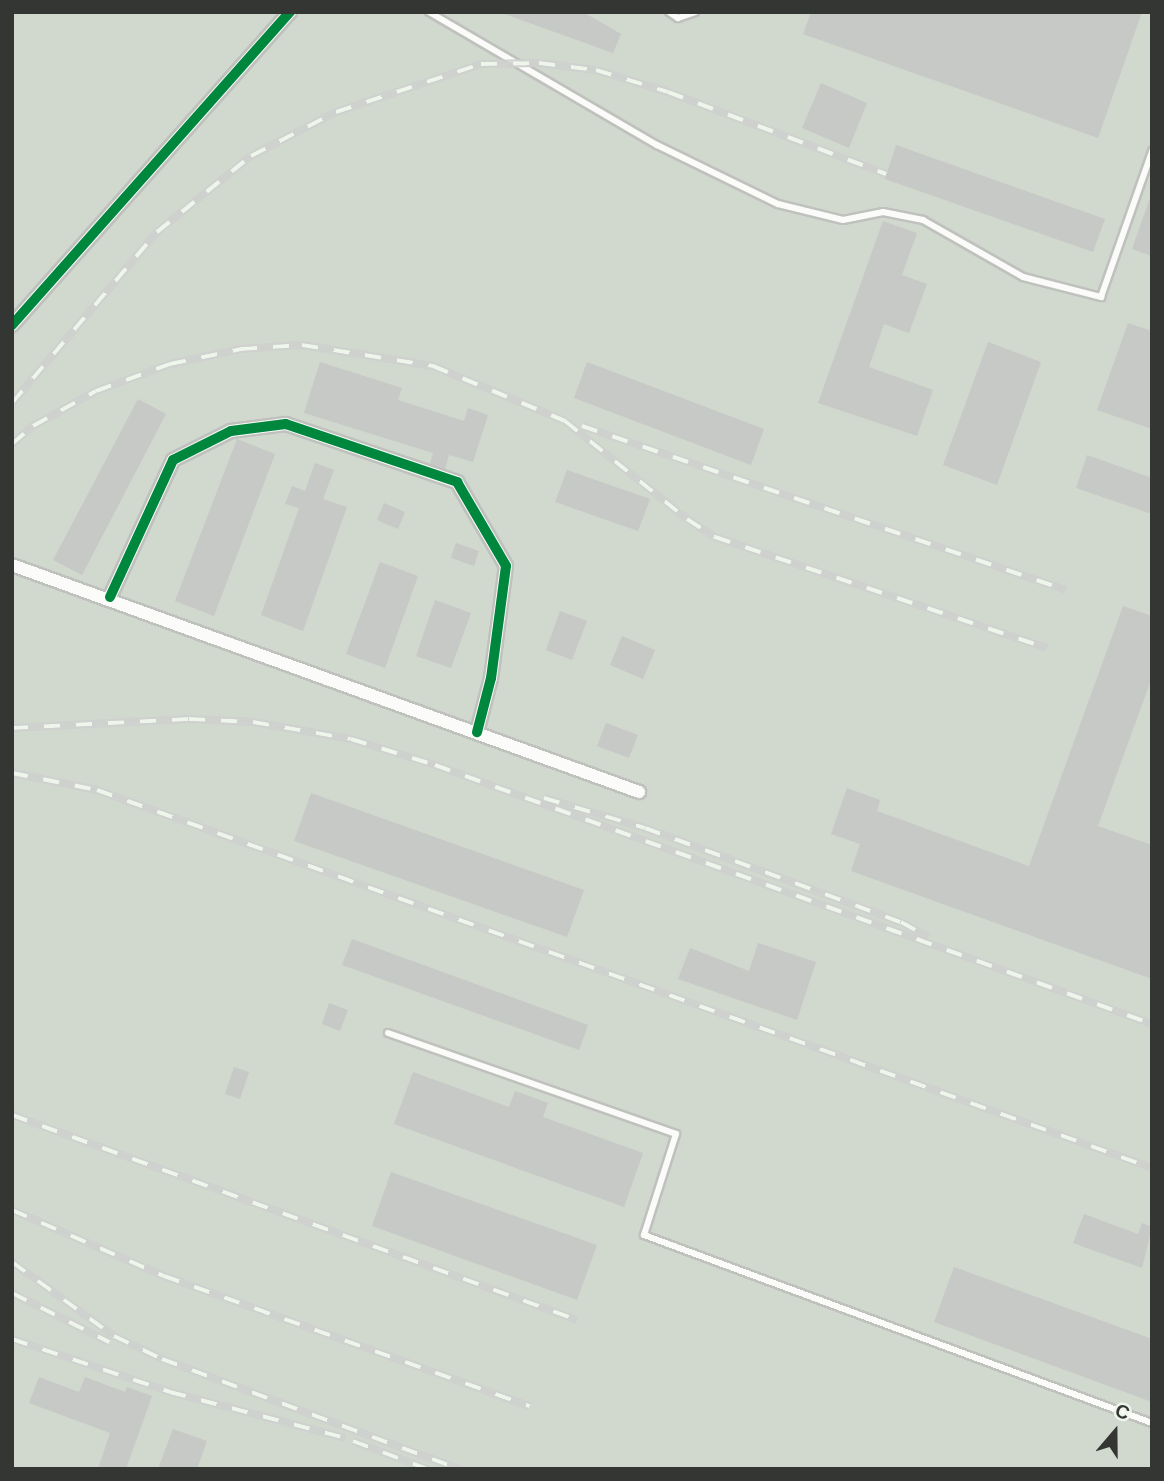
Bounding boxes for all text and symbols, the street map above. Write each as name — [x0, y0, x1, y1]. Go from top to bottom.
north arrow — [1080, 1397, 1150, 1467]
text: С — [1112, 1398, 1133, 1426]

